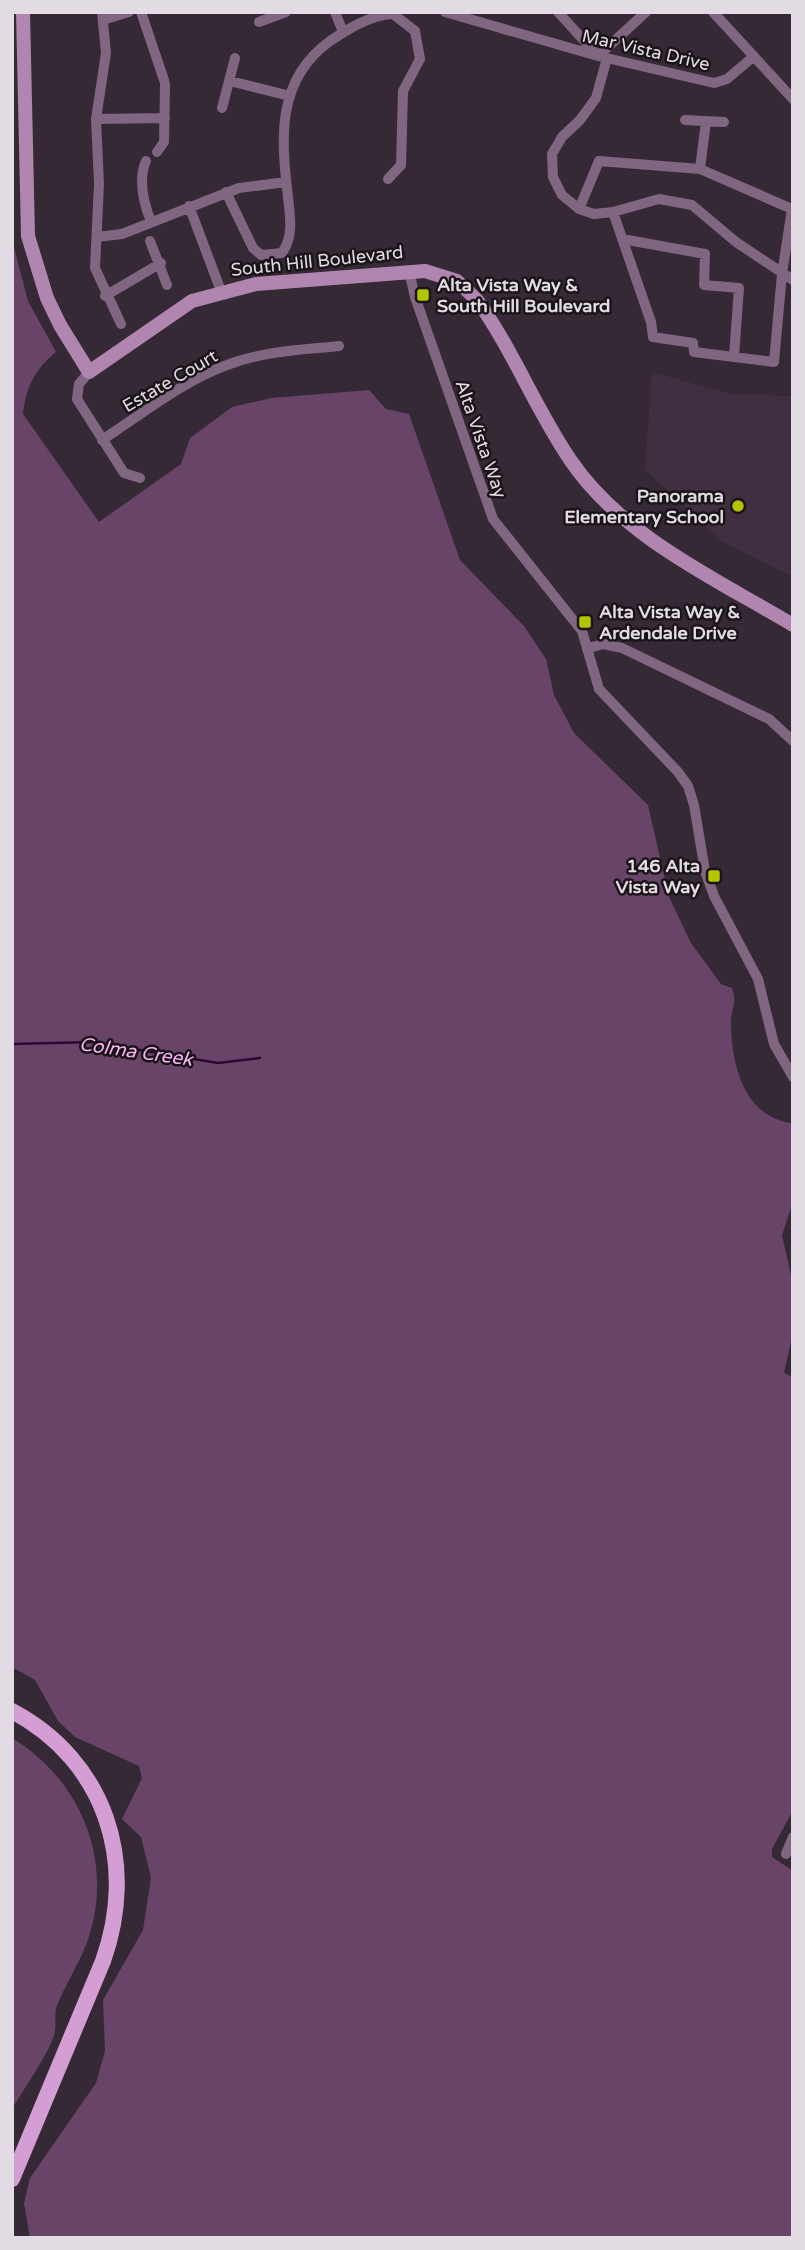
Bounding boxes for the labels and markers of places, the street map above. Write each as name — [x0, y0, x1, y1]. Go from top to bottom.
place label: Alta Vista Way & South Hill Boulevard — [437, 274, 610, 317]
marker: Alta Vista Way & South Hill Boulevard — [415, 287, 431, 303]
place label: Panorama Elementary School — [564, 485, 724, 528]
marker: Panorama Elementary School — [730, 498, 746, 514]
place label: Alta Vista Way & Ardendale Drive — [599, 601, 740, 644]
marker: Alta Vista Way & Ardendale Drive — [577, 614, 593, 630]
place label: 146 Alta Vista Way — [616, 855, 700, 898]
marker: 146 Alta Vista Way — [706, 868, 722, 884]

